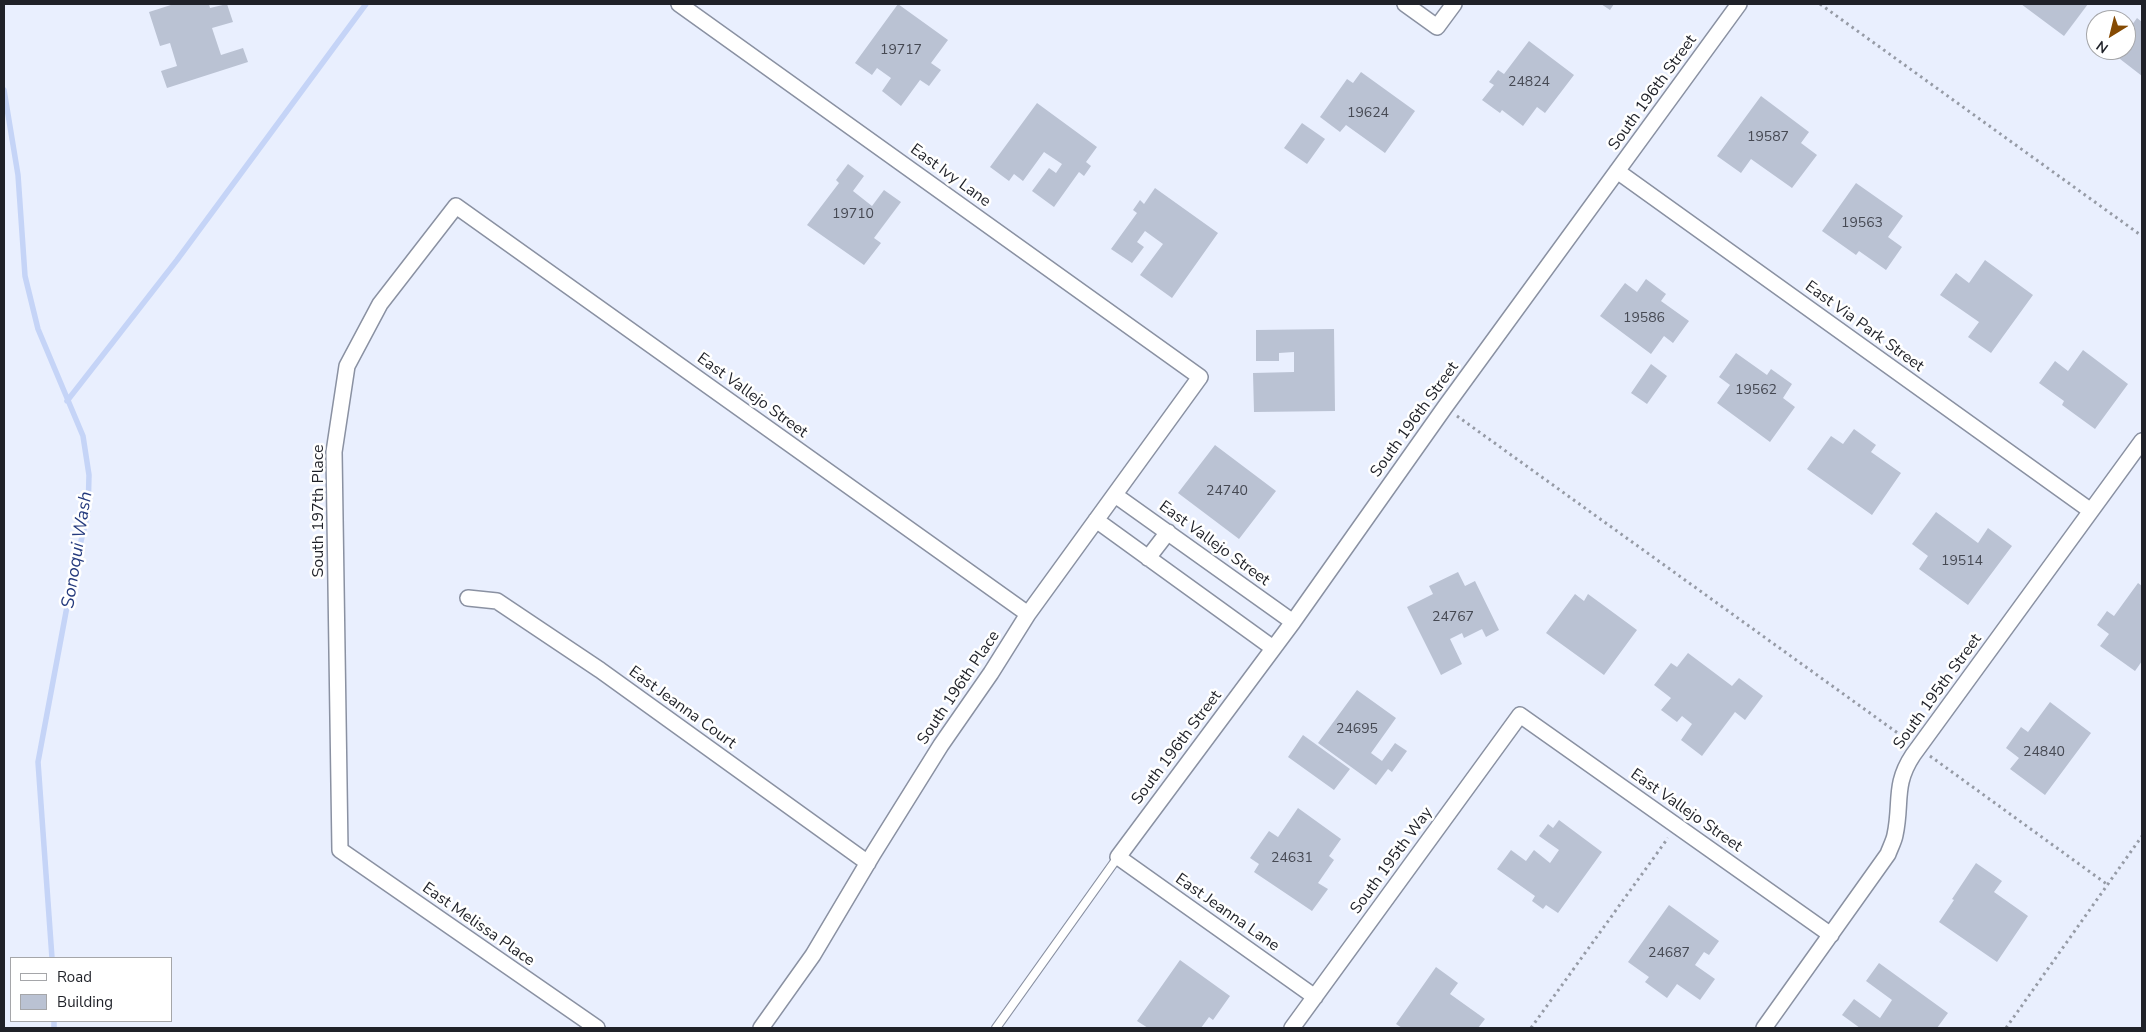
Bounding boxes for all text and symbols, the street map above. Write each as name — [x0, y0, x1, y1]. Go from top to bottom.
north arrow — [2086, 10, 2136, 60]
street label: South 196th Street — [1605, 32, 1701, 154]
text: N — [2093, 36, 2112, 58]
house number: 19717 — [880, 43, 922, 59]
house number: 24824 — [1508, 75, 1550, 91]
house number: 19624 — [1347, 106, 1389, 122]
house number: 19587 — [1747, 130, 1789, 146]
street label: East Ivy Lane — [906, 140, 994, 212]
house number: 19710 — [832, 207, 874, 223]
house number: 19563 — [1841, 216, 1883, 232]
street label: East Via Park Street — [1801, 277, 1927, 377]
house number: 19586 — [1623, 311, 1665, 327]
street label: East Vallejo Street — [693, 349, 811, 443]
street label: South 196th Street — [1367, 359, 1463, 481]
house number: 19562 — [1735, 383, 1777, 399]
street label: South 197th Place — [309, 444, 329, 578]
house number: 24740 — [1206, 484, 1248, 500]
water label: Sonoqui Wash — [58, 490, 98, 610]
street label: East Vallejo Street — [1155, 497, 1273, 591]
house number: 19514 — [1941, 554, 1983, 570]
house number: 24767 — [1432, 610, 1474, 626]
street label: South 196th Place — [914, 627, 1004, 749]
street label: South 195th Street — [1890, 631, 1986, 753]
street label: East Jeanna Court — [625, 663, 739, 753]
street label: South 196th Street — [1128, 687, 1226, 809]
house number: 24695 — [1336, 722, 1378, 738]
house number: 24840 — [2023, 745, 2065, 761]
street label: East Vallejo Street — [1626, 765, 1746, 857]
street label: South 195th Way — [1347, 804, 1437, 918]
house number: 24631 — [1271, 851, 1313, 867]
street label: East Jeanna Lane — [1171, 870, 1283, 956]
street label: East Melissa Place — [418, 879, 538, 971]
house number: 24687 — [1648, 946, 1690, 962]
legend — [10, 957, 172, 1022]
text: Road — [57, 967, 92, 987]
text: Building — [57, 992, 113, 1012]

